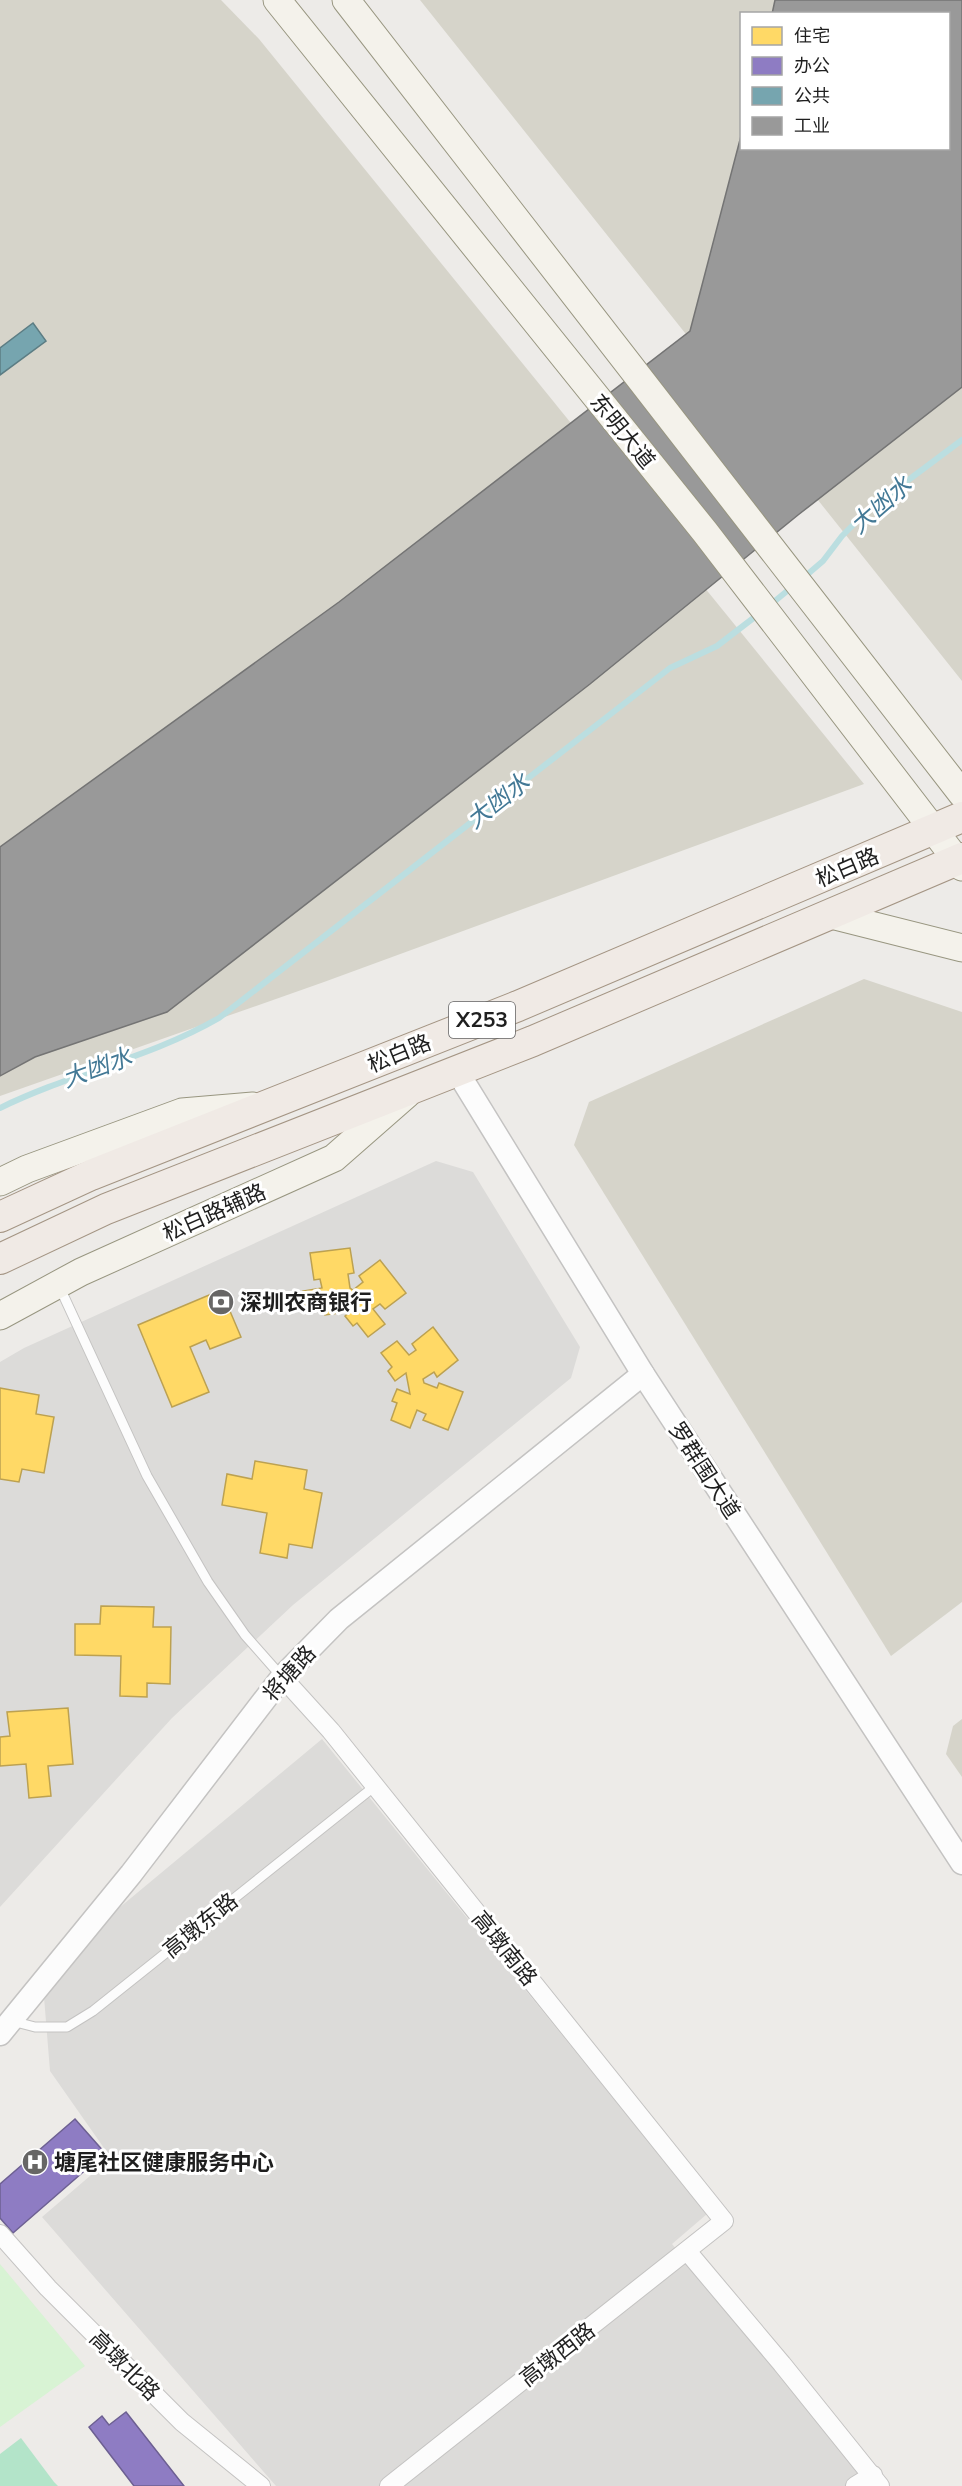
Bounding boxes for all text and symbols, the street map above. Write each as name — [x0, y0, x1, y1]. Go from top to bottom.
legend — [740, 12, 950, 150]
text: 住宅 — [794, 24, 830, 47]
text: 办公 — [794, 54, 830, 77]
text: 公共 — [794, 84, 830, 107]
text: 工业 — [794, 114, 830, 137]
street label: 东明大道 — [584, 388, 662, 474]
water label: 大凼水 — [843, 469, 918, 539]
water label: 大凼水 — [460, 766, 536, 834]
street label: 松白路 — [811, 841, 883, 893]
road number: X253 — [449, 1002, 515, 1038]
street label: 松白路 — [363, 1028, 435, 1078]
water label: 大凼水 — [58, 1040, 137, 1093]
street label: 松白路辅路 — [158, 1177, 270, 1247]
bank icon: 深圳农商银行 — [206, 1287, 236, 1317]
place label: 深圳农商银行 — [240, 1288, 372, 1316]
street label: 罗群围大道 — [663, 1416, 747, 1524]
street label: 将塘路 — [257, 1639, 321, 1707]
street label: 高墩东路 — [157, 1886, 243, 1964]
street label: 高墩南路 — [466, 1905, 544, 1991]
hospital icon: 塘尾社区健康服务中心 — [20, 2147, 50, 2177]
place label: 塘尾社区健康服务中心 — [54, 2148, 274, 2176]
street label: 高墩西路 — [514, 2316, 600, 2392]
street label: 高墩北路 — [84, 2324, 166, 2406]

